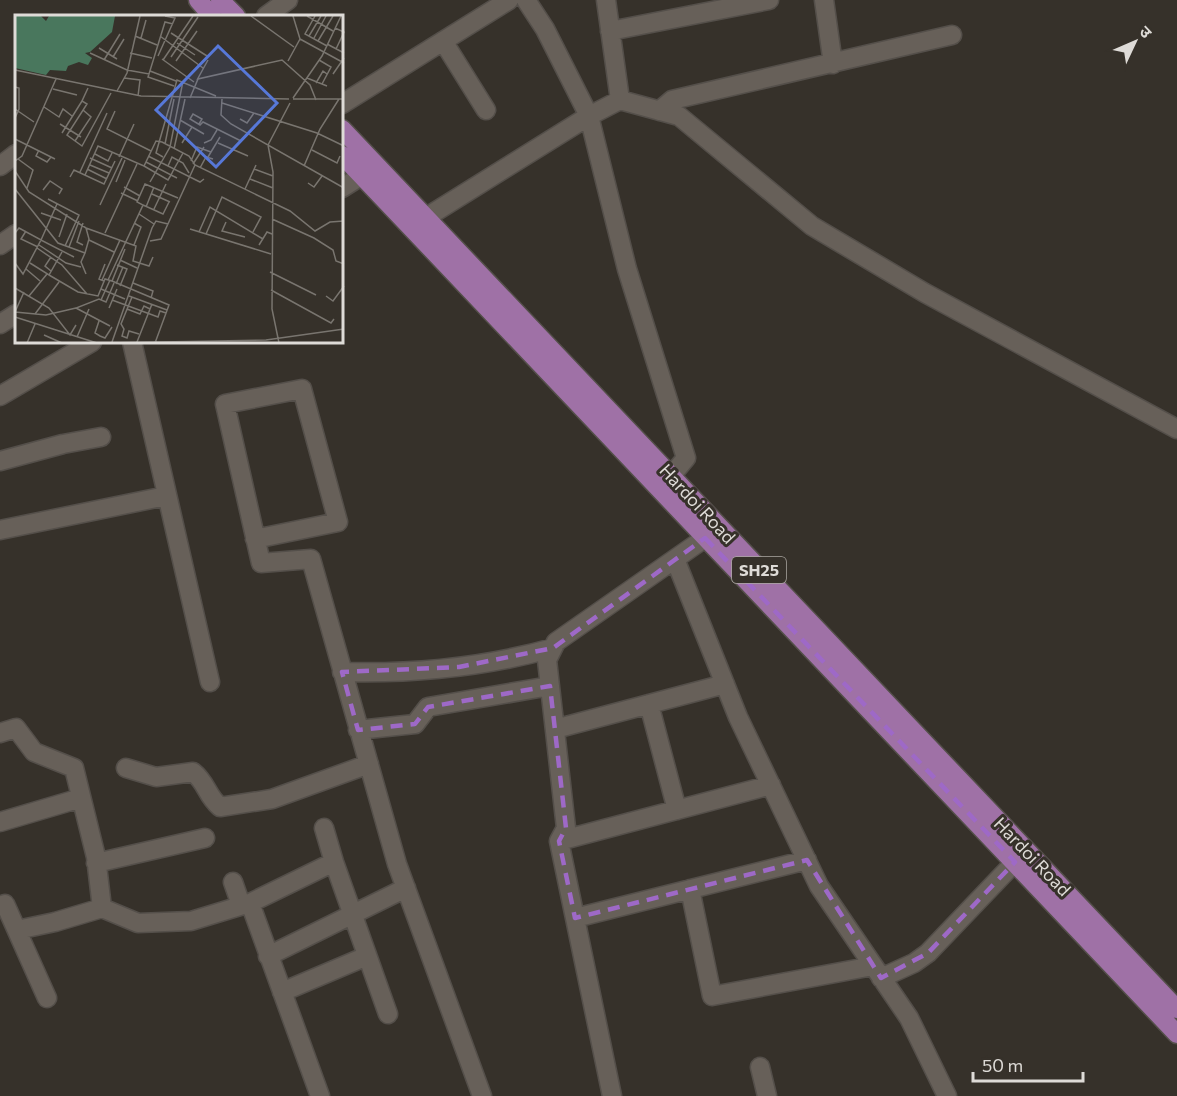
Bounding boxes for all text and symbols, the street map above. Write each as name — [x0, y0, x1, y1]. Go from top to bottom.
north arrow — [1105, 12, 1165, 72]
inset map — [15, 15, 344, 344]
text: उ — [1136, 21, 1157, 42]
street label: Hardoi Road — [655, 459, 740, 548]
road number: SH25 — [732, 557, 786, 583]
street label: Hardoi Road — [990, 812, 1076, 900]
scale bar — [973, 1045, 1082, 1083]
text: 50 m — [982, 1054, 1023, 1076]

